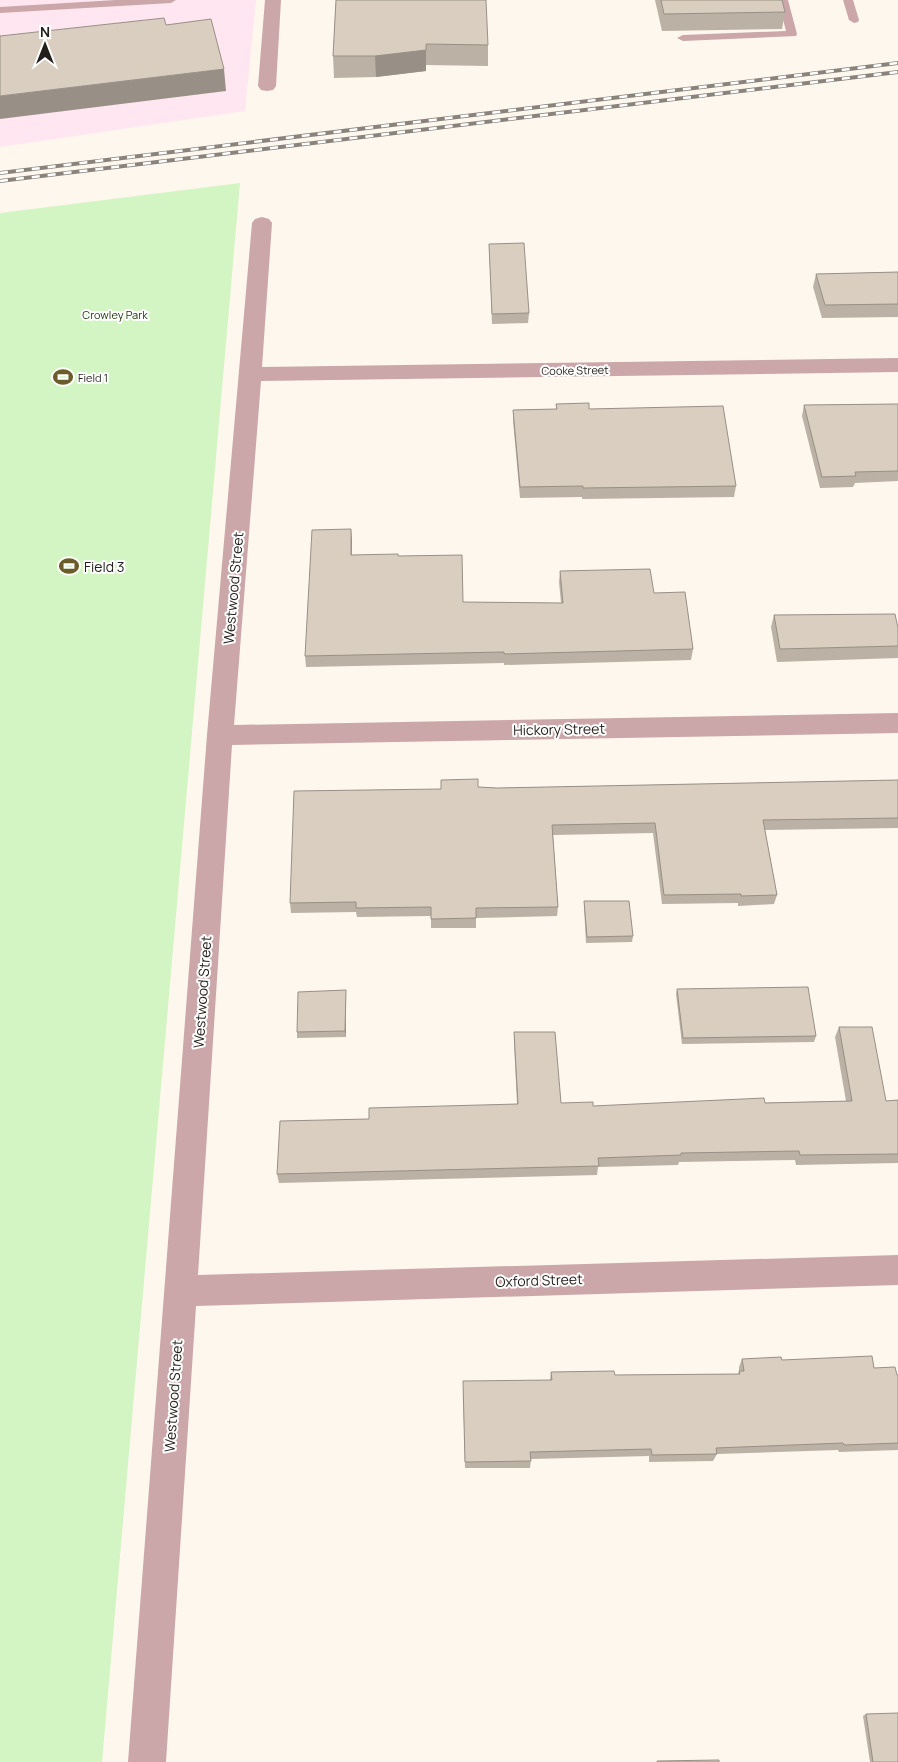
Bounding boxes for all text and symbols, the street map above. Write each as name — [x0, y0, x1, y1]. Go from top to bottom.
north arrow — [20, 20, 70, 70]
text: N — [40, 22, 50, 41]
park label: Crowley Park — [82, 307, 148, 322]
street label: Cooke Street — [541, 362, 609, 378]
sports icon: Field 1 — [52, 366, 74, 388]
place label: Field 1 — [78, 370, 108, 385]
street label: Westwood Street — [219, 531, 247, 645]
sports icon: Field 3 — [58, 555, 80, 577]
place label: Field 3 — [84, 557, 125, 576]
street label: Hickory Street — [513, 719, 606, 739]
street label: Westwood Street — [189, 935, 215, 1049]
street label: Oxford Street — [495, 1269, 583, 1291]
street label: Westwood Street — [160, 1339, 186, 1453]

